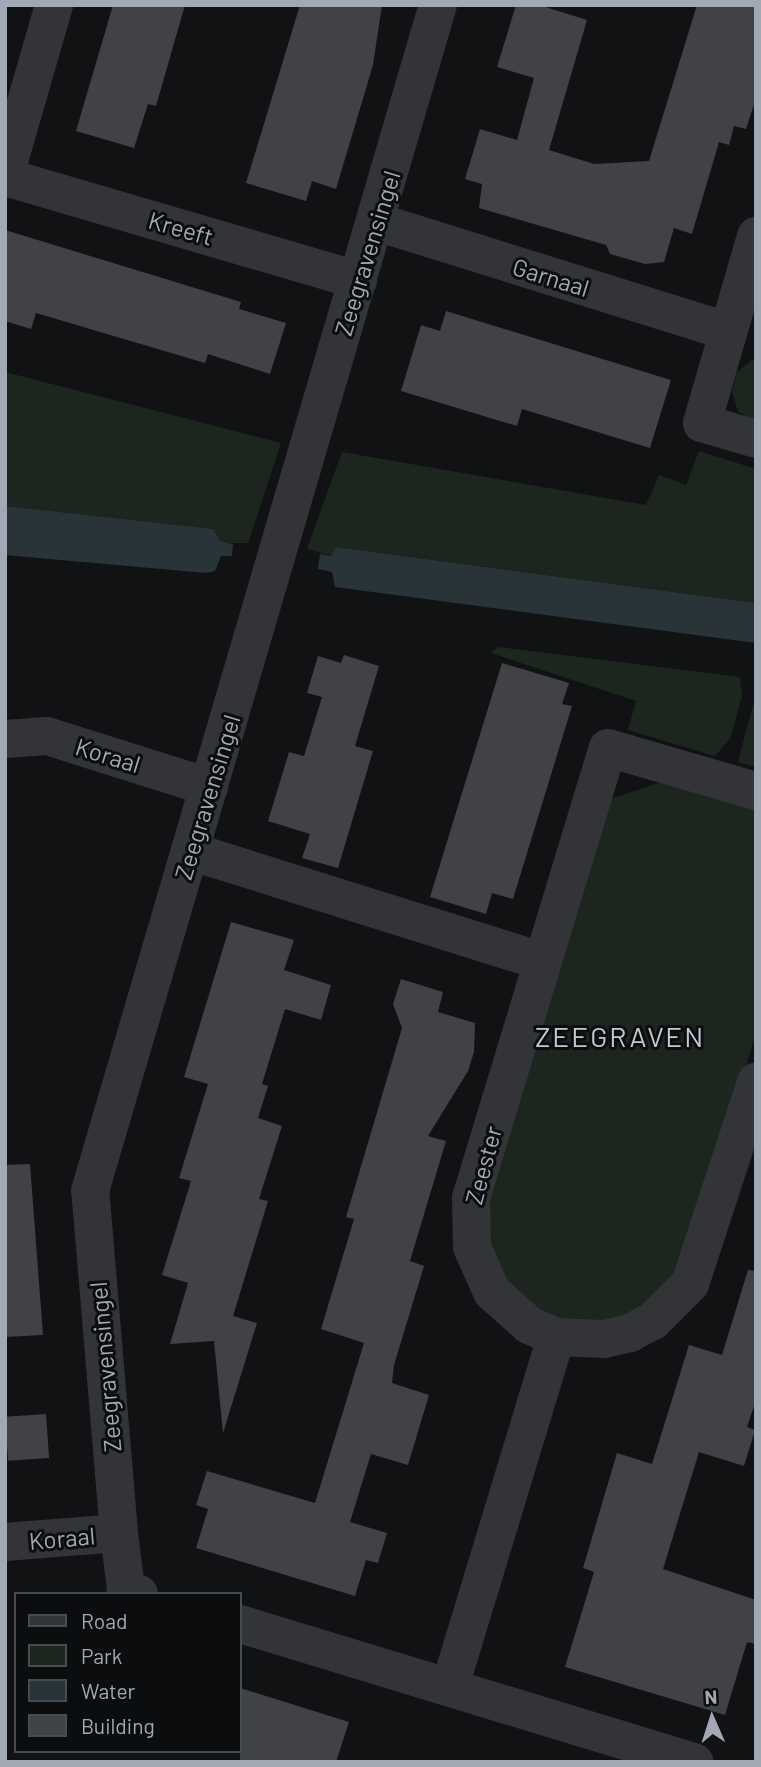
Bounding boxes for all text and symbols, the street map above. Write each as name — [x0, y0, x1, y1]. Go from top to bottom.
street label: Zeegravensingel — [328, 167, 406, 339]
street label: Kreeft — [145, 205, 217, 251]
street label: Garnaal — [509, 252, 593, 302]
street label: Zeegravensingel — [168, 711, 246, 883]
street label: Koraal — [72, 732, 144, 778]
district label: ZEEGRAVEN — [536, 1019, 704, 1053]
street label: Zeester — [459, 1123, 507, 1207]
street label: Zeegravensingel — [83, 1281, 127, 1453]
street label: Koraal — [28, 1521, 96, 1555]
legend — [14, 1592, 242, 1753]
text: Road — [81, 1608, 127, 1633]
text: Park — [81, 1643, 122, 1668]
text: Water — [81, 1678, 135, 1703]
north arrow — [677, 1683, 747, 1753]
text: N — [704, 1685, 718, 1708]
text: Building — [81, 1713, 155, 1738]

